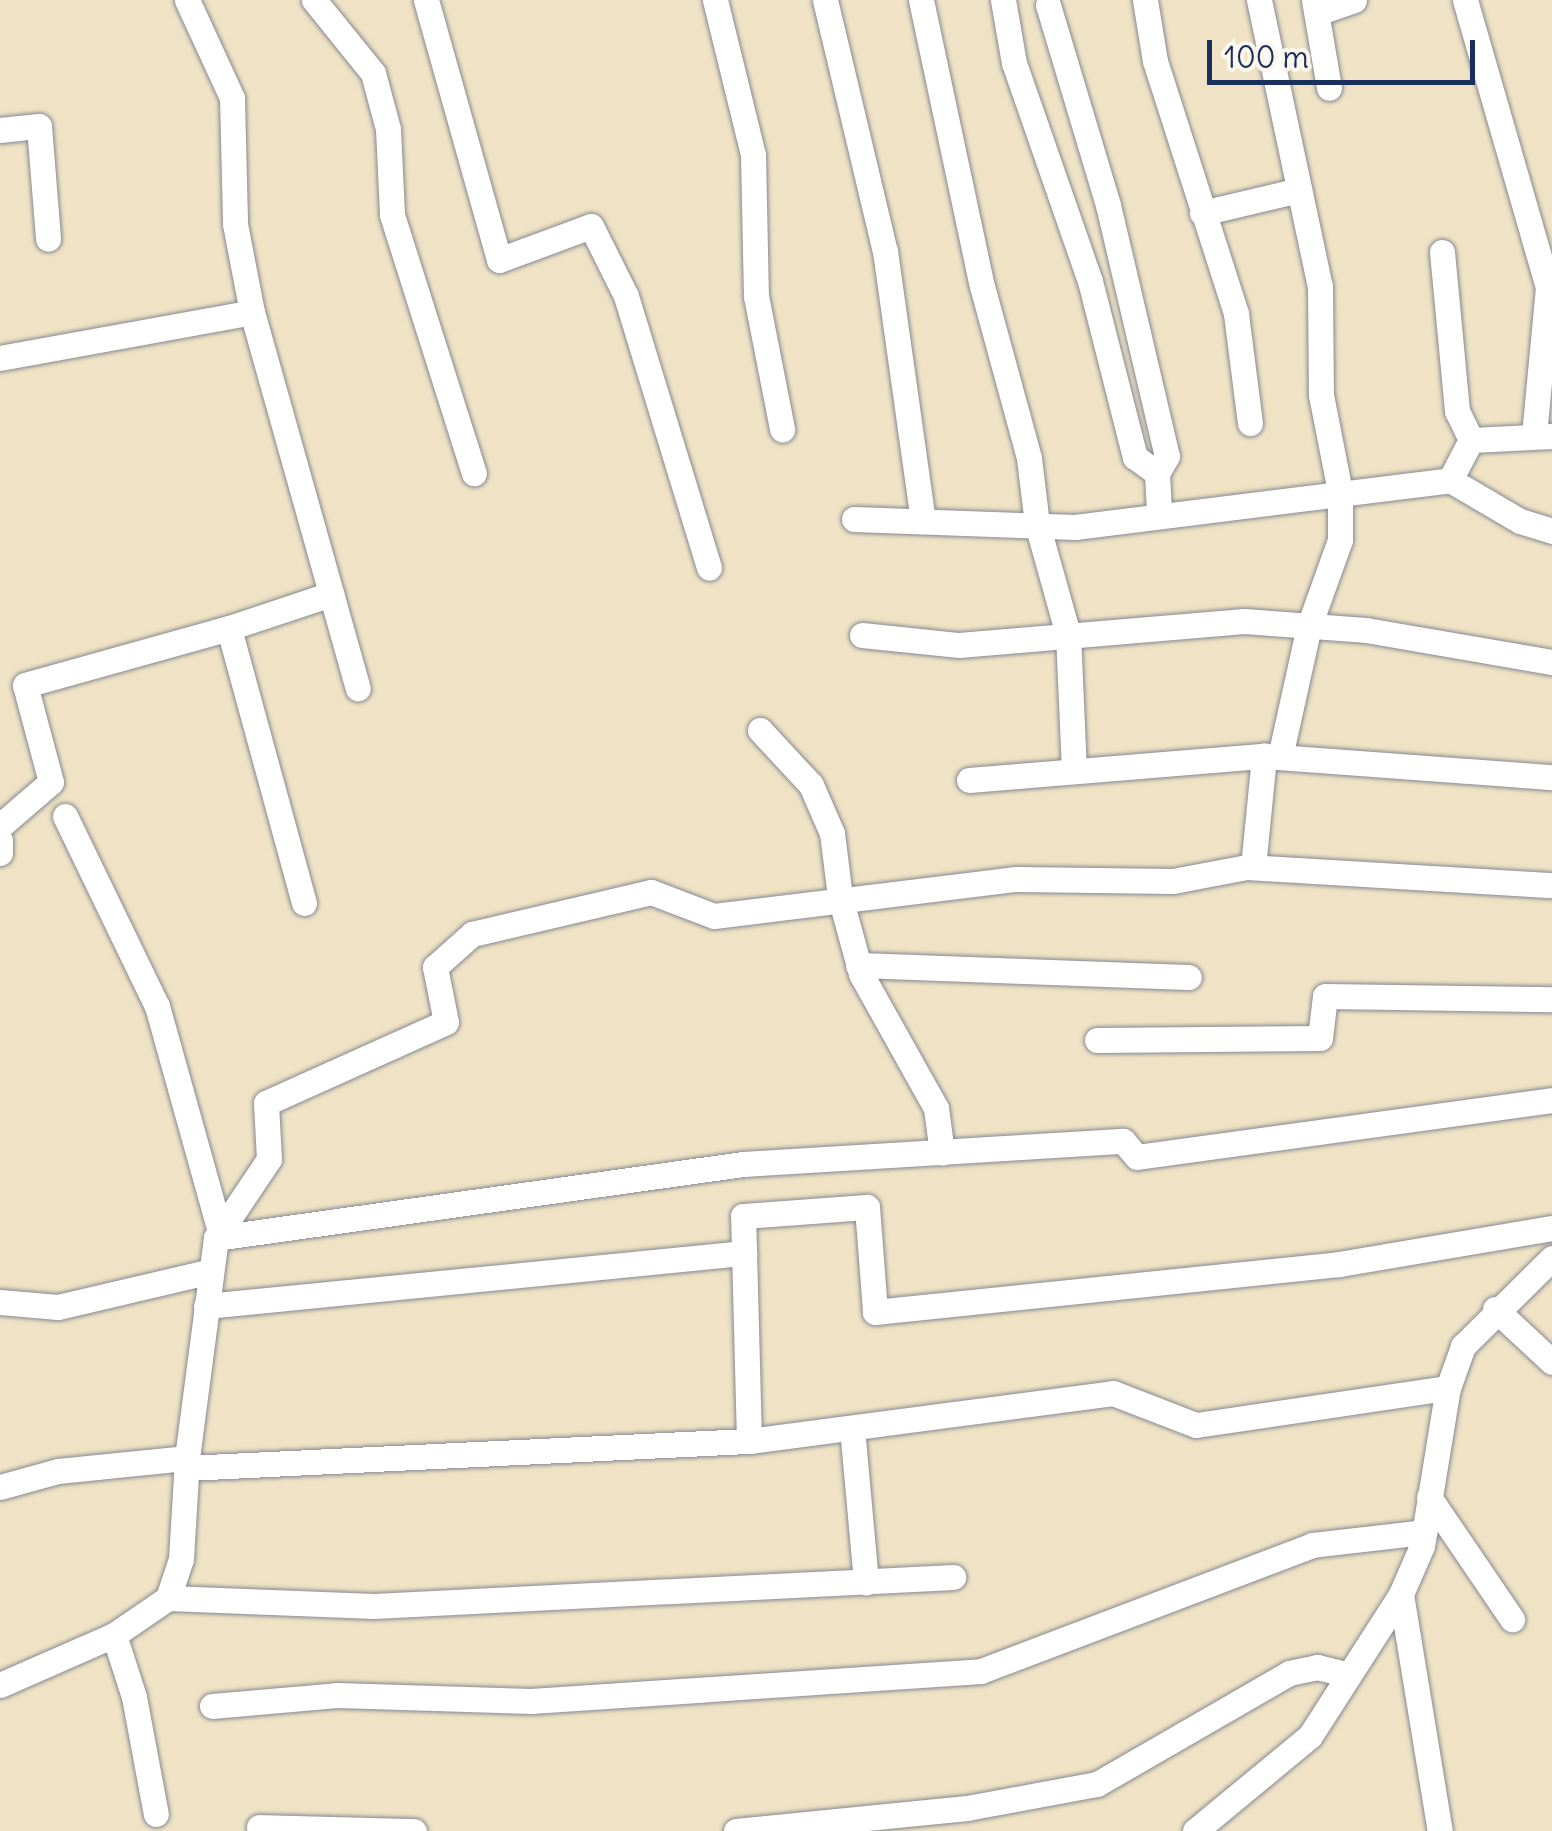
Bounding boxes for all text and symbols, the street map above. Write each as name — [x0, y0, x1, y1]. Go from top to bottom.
scale bar — [1212, 20, 1480, 82]
text: 100 m — [1224, 38, 1309, 76]

